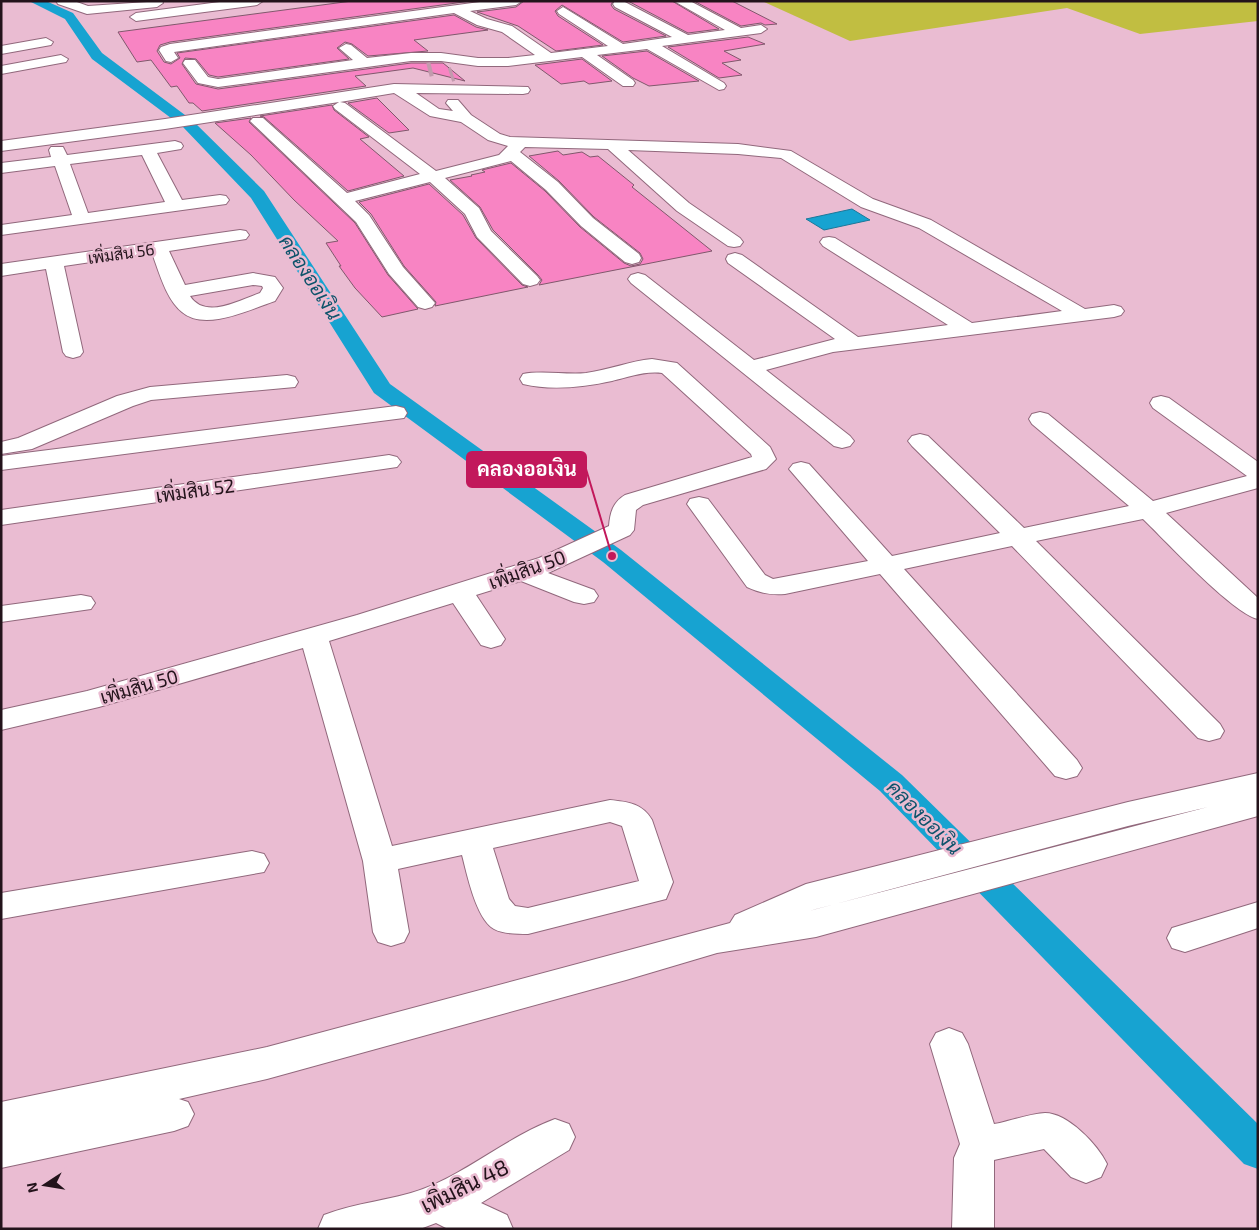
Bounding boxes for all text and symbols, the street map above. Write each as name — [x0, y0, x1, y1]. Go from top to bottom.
water label: คลองออเงิน — [275, 230, 347, 324]
street label: เพิ่มสิน 56 — [86, 236, 156, 267]
callout: คลองออเงิน — [467, 452, 586, 487]
text: คลองออเงิน — [477, 456, 577, 480]
street label: เพิ่มสิน 52 — [153, 469, 236, 507]
street label: เพิ่มสิน 50 — [484, 541, 569, 594]
street label: เพิ่มสิน 50 — [96, 660, 181, 708]
water label: คลองออเงิน — [883, 775, 968, 860]
street label: เพิ่มสิน 48 — [414, 1149, 512, 1217]
north arrow — [20, 1160, 70, 1210]
text: N — [22, 1181, 41, 1195]

